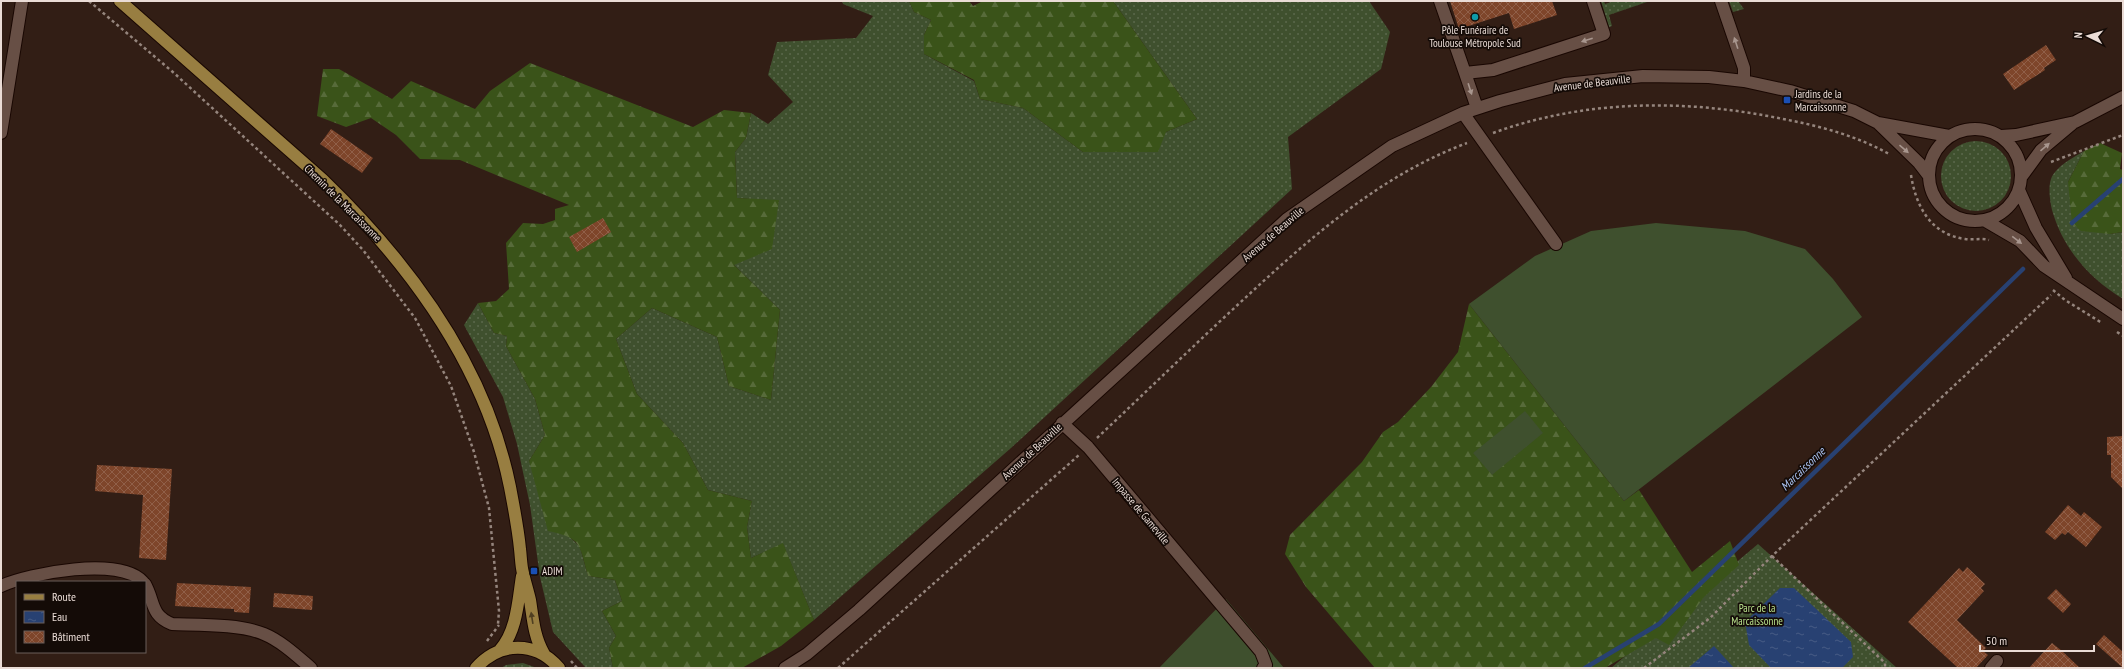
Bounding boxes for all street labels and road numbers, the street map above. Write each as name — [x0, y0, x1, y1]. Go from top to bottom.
street label: Avenue de Beauville — [1553, 71, 1632, 95]
street label: Chemin de la Marcaissonne — [301, 161, 385, 245]
street label: Avenue de Beauville — [1239, 203, 1307, 265]
street label: Avenue de Beauville — [999, 419, 1065, 482]
street label: Impasse de Gameville — [1109, 475, 1173, 547]

